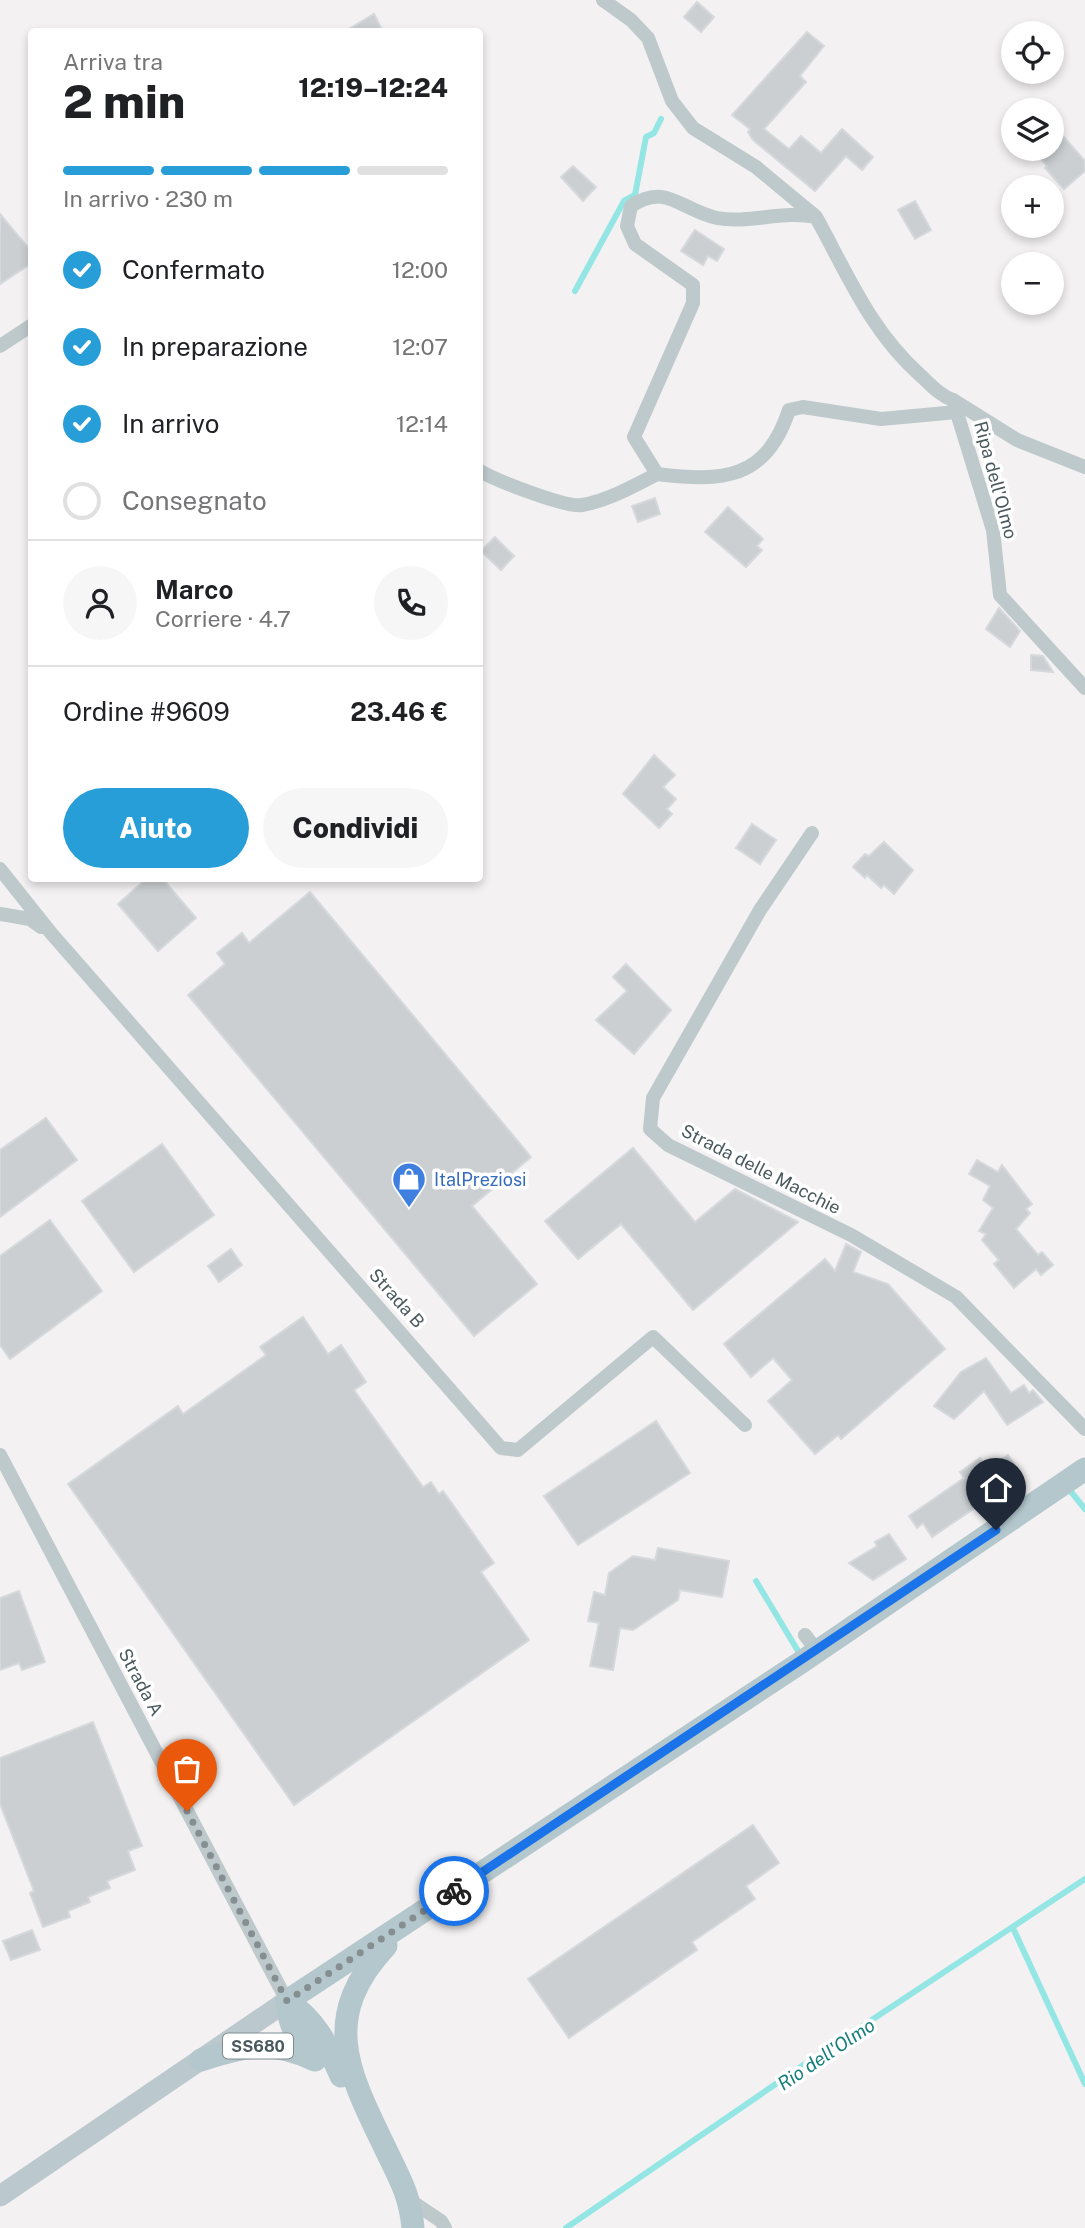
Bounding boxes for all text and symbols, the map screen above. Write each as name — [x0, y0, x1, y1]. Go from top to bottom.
map controls — [1001, 21, 1064, 315]
button: locate — [1001, 21, 1064, 84]
text: Arriva tra — [63, 48, 163, 75]
text: 12:19–12:24 — [298, 72, 448, 103]
text: 2 min — [63, 74, 185, 128]
button: layers — [1001, 98, 1064, 161]
button: + — [1001, 175, 1064, 238]
text: In arrivo · 230 m — [63, 185, 233, 212]
icon: check — [63, 251, 101, 289]
button: − — [1001, 252, 1064, 315]
text: Confermato — [122, 254, 265, 285]
text: 12:00 — [392, 256, 448, 283]
icon: check — [63, 328, 101, 366]
text: In preparazione — [122, 331, 308, 362]
text: 12:07 — [392, 333, 448, 360]
icon: check — [63, 405, 101, 443]
text: In arrivo — [122, 408, 219, 439]
text: 12:14 — [396, 410, 448, 437]
street label: Ripa dell'Olmo — [970, 419, 1022, 541]
text: Consegnato — [122, 485, 267, 516]
button: person — [63, 566, 137, 640]
button: phone — [374, 566, 448, 640]
text: Marco — [155, 574, 233, 605]
text: Corriere · 4.7 — [155, 605, 291, 632]
text: Ordine #9609 — [63, 696, 230, 727]
text: 23.46 € — [350, 696, 448, 727]
button: Aiuto — [63, 788, 249, 868]
button: Condividi — [263, 788, 448, 868]
street label: Strada delle Macchie — [678, 1120, 844, 1218]
shop icon: ItalPreziosi — [390, 1160, 428, 1209]
place label: ItalPreziosi — [434, 1169, 526, 1190]
street label: Strada B — [365, 1264, 429, 1332]
pin — [966, 1458, 1026, 1530]
icon: home — [977, 1469, 1015, 1507]
street label: Strada A — [115, 1645, 168, 1719]
pin — [157, 1739, 217, 1811]
icon: bag — [168, 1750, 206, 1788]
courier — [419, 1856, 489, 1926]
icon: bike — [435, 1872, 473, 1910]
water label: Rio dell'Olmo — [773, 2013, 879, 2095]
road number: SS680 — [223, 2034, 293, 2058]

